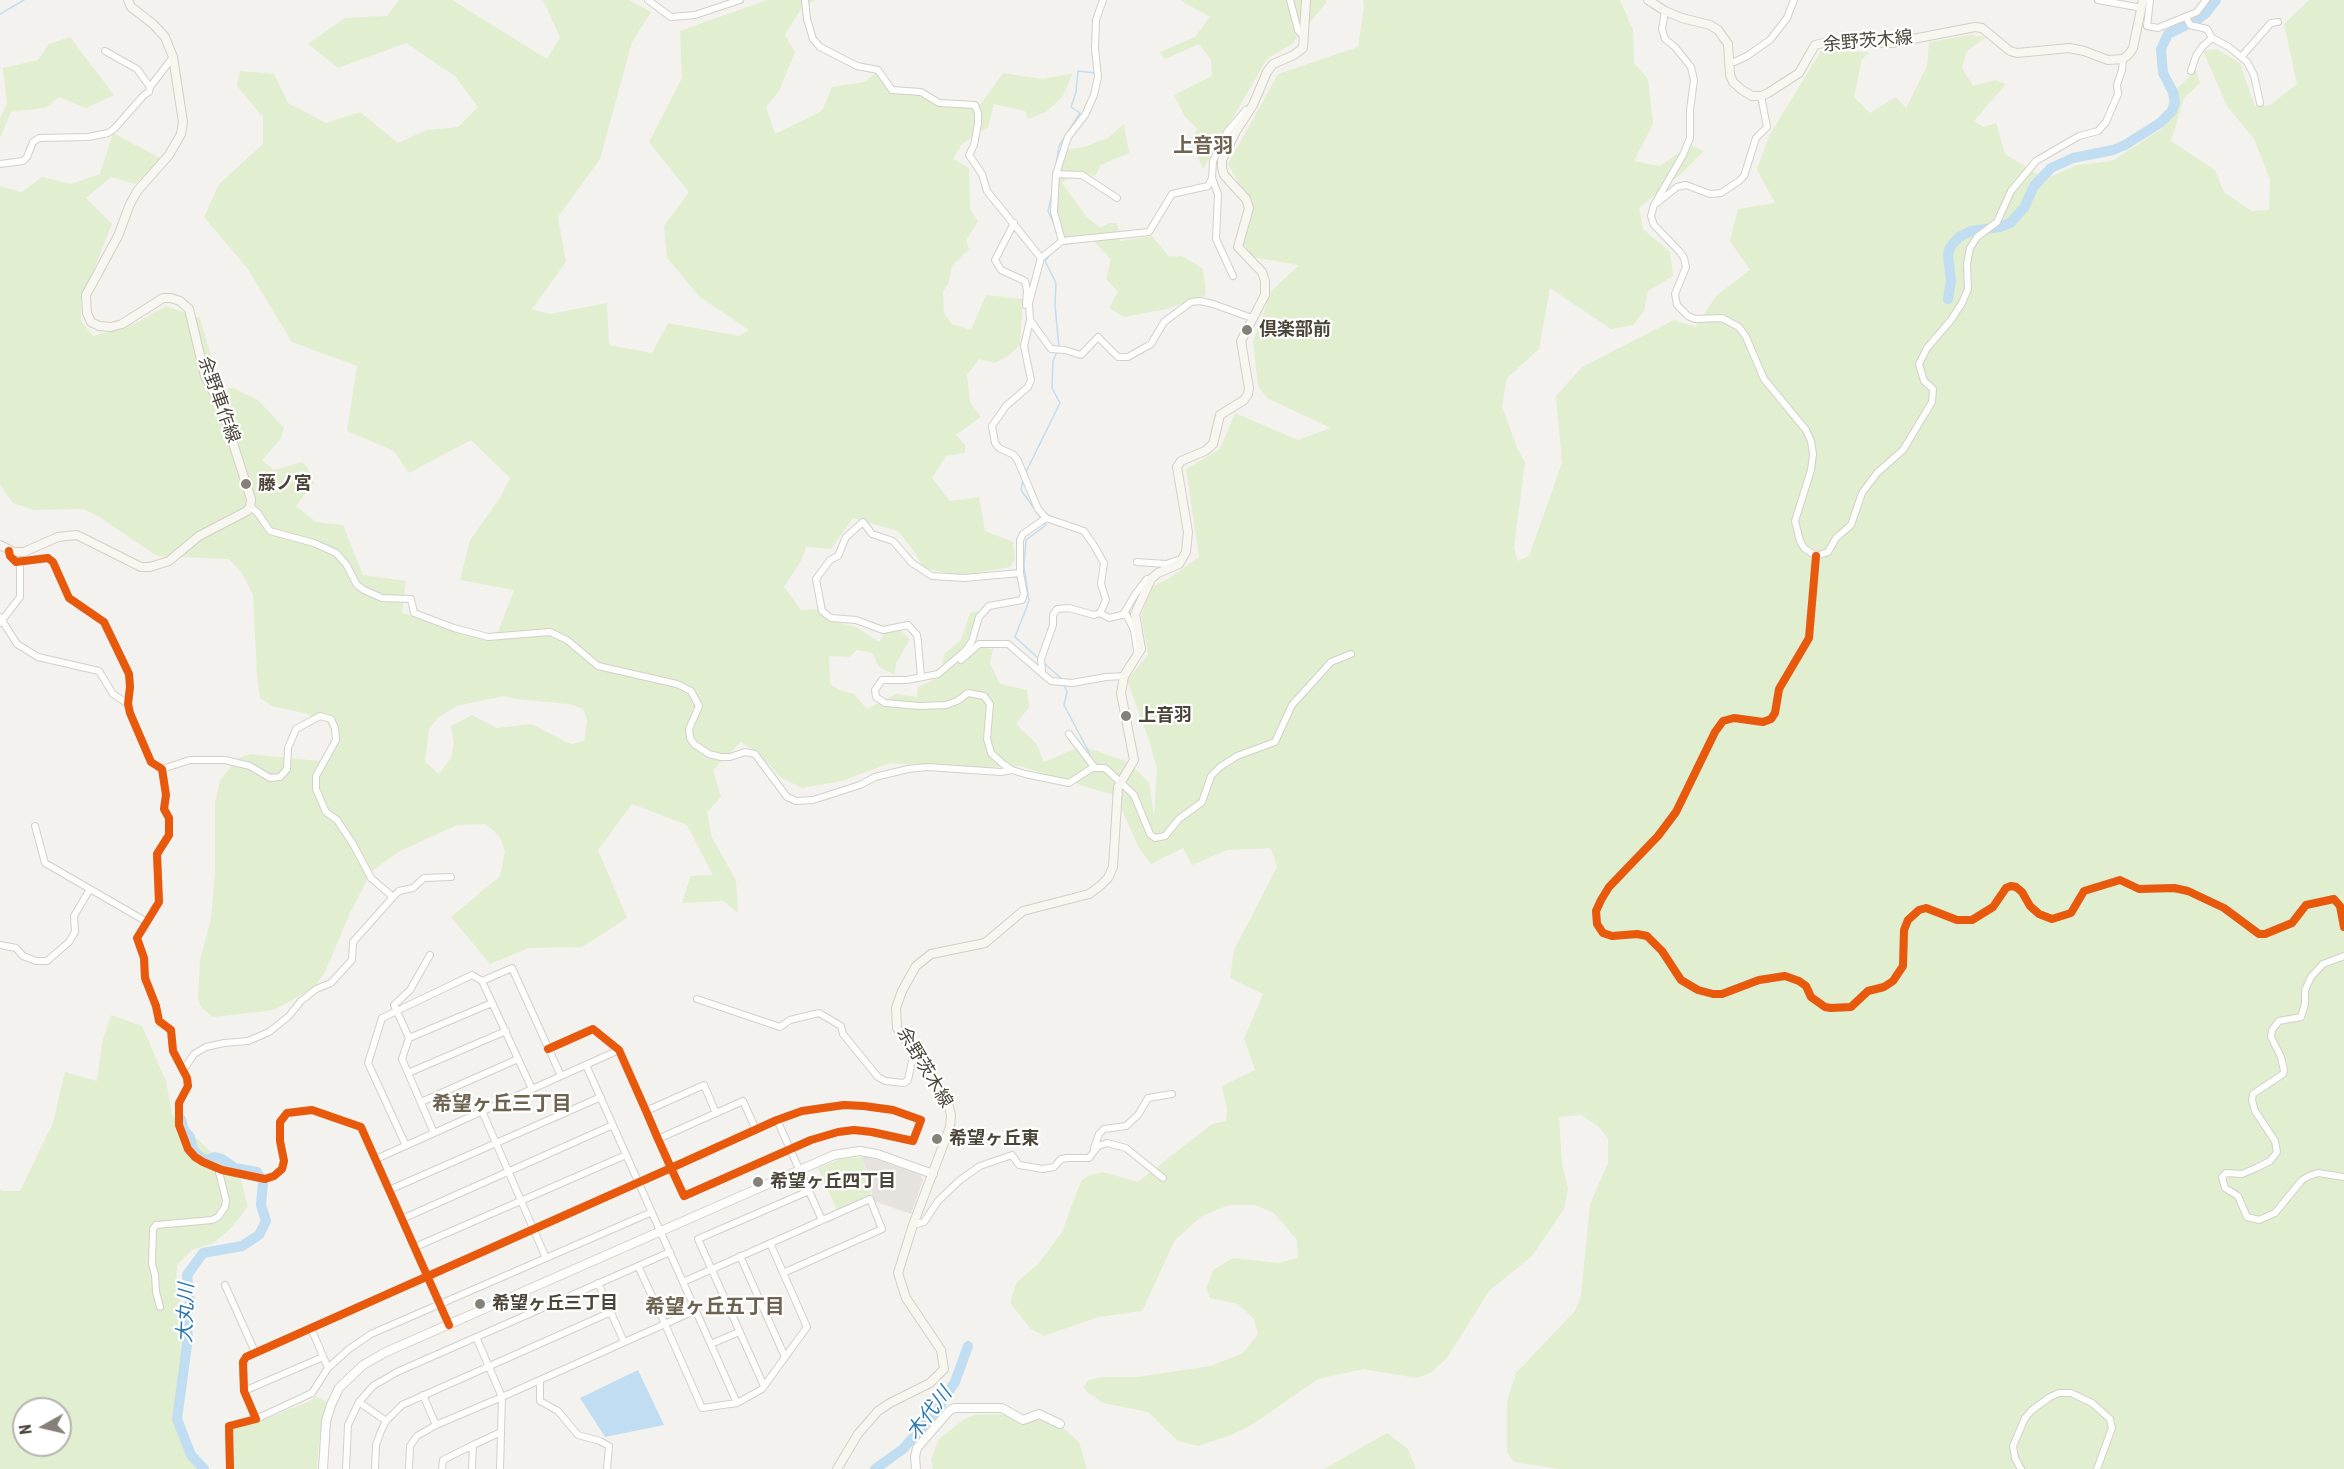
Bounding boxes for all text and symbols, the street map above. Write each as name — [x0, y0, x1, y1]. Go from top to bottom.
street label: 余野茨木線 — [1822, 27, 1914, 57]
district label: 上音羽 — [1173, 135, 1233, 159]
place label: 倶楽部前 — [1259, 319, 1331, 341]
marker: 倶楽部前 — [1240, 323, 1254, 337]
street label: 余野車作線 — [192, 354, 244, 446]
place label: 藤ノ宮 — [258, 473, 312, 495]
marker: 藤ノ宮 — [239, 477, 253, 491]
place label: 上音羽 — [1138, 705, 1192, 727]
marker: 上音羽 — [1119, 709, 1133, 723]
street label: 余野茨木線 — [892, 1024, 956, 1112]
district label: 希望ヶ丘三丁目 — [432, 1093, 572, 1117]
place label: 希望ヶ丘東 — [949, 1128, 1039, 1150]
marker: 希望ヶ丘東 — [930, 1132, 944, 1146]
place label: 希望ヶ丘四丁目 — [770, 1171, 896, 1193]
marker: 希望ヶ丘四丁目 — [751, 1175, 765, 1189]
water label: 大丸川 — [174, 1283, 200, 1343]
place label: 希望ヶ丘三丁目 — [492, 1293, 618, 1315]
district label: 希望ヶ丘五丁目 — [645, 1296, 785, 1320]
marker: 希望ヶ丘三丁目 — [473, 1297, 487, 1311]
water label: 木代川 — [902, 1383, 958, 1445]
north arrow — [12, 1397, 72, 1457]
text: N — [16, 1423, 36, 1435]

